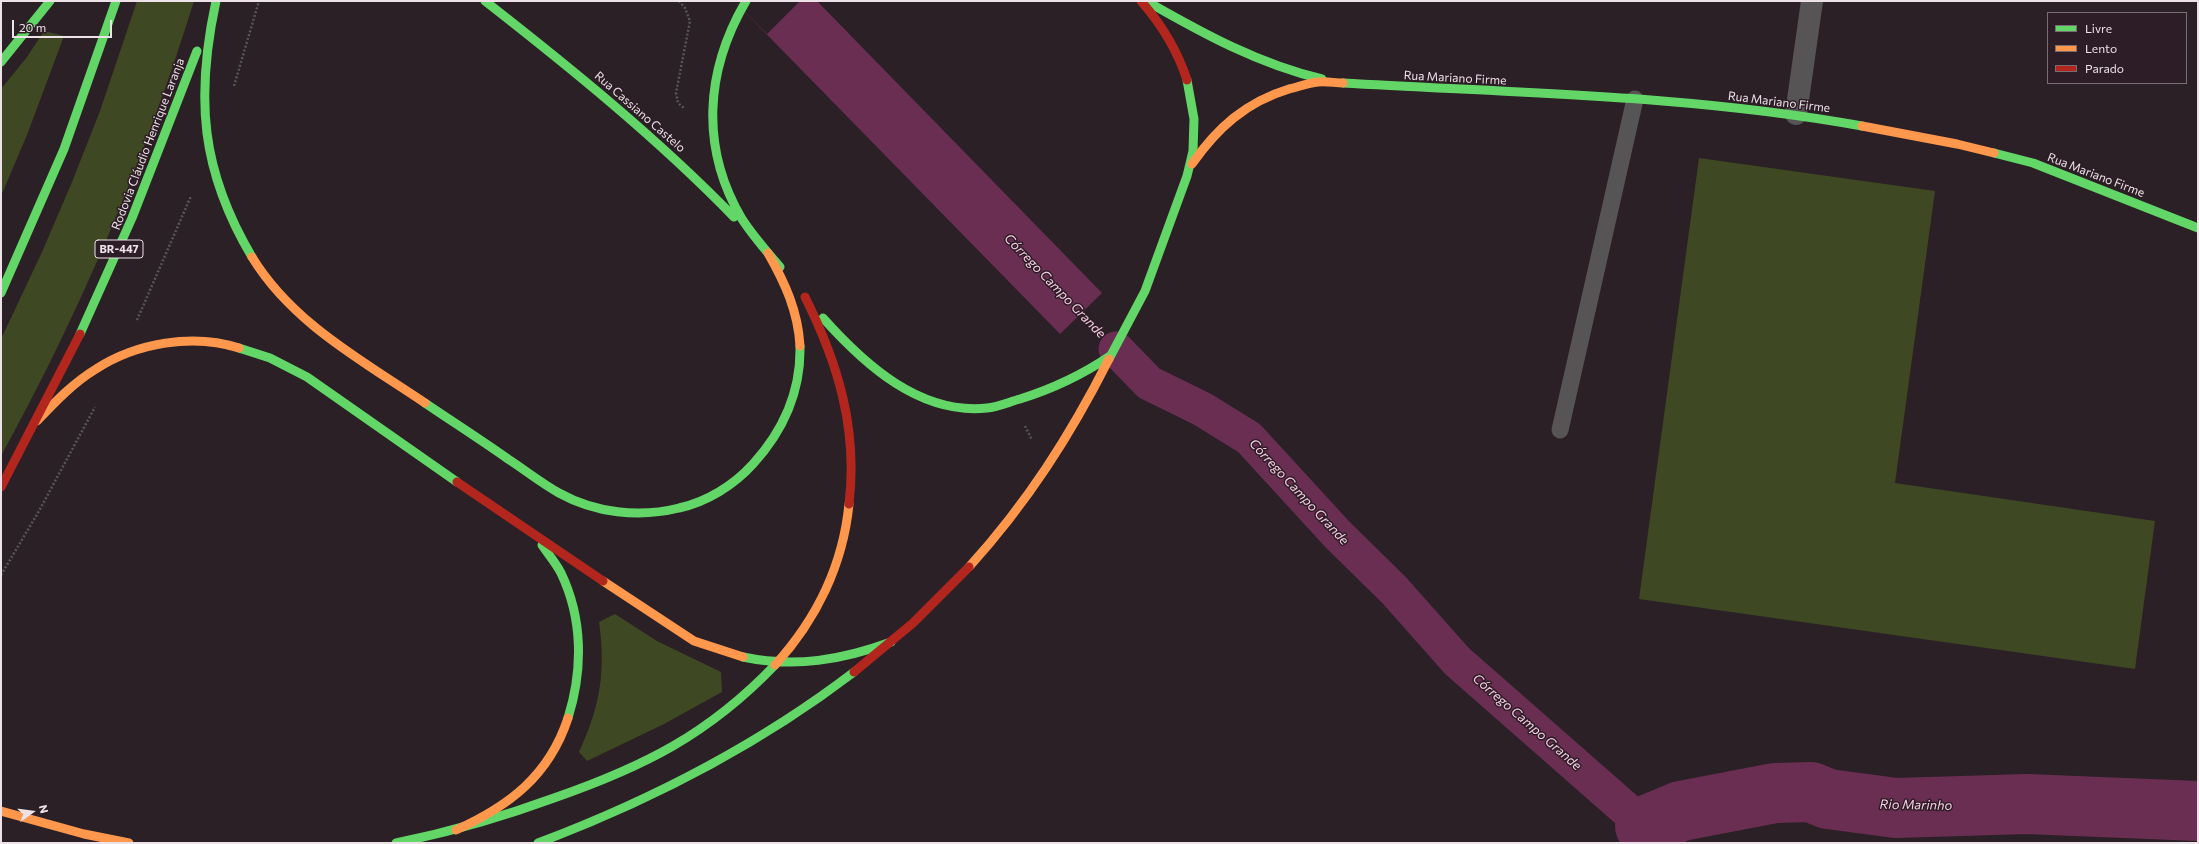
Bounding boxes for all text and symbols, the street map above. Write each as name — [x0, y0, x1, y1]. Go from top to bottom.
scale bar — [14, 12, 114, 38]
legend — [2047, 12, 2187, 84]
text: 20 m — [19, 20, 46, 34]
text: Livre — [2085, 21, 2112, 35]
text: Lento — [2085, 41, 2117, 55]
street label: Rodovia Cláudio Henrique Laranja — [109, 56, 187, 232]
text: Parado — [2085, 61, 2124, 75]
street label: Rua Mariano Firme — [1403, 68, 1507, 88]
street label: Rua Cassiano Castelo — [592, 69, 688, 155]
street label: Rua Mariano Firme — [1727, 89, 1831, 115]
street label: Rua Mariano Firme — [2045, 150, 2147, 200]
water label: Córrego Campo Grande — [1001, 231, 1109, 341]
road number: BR-447 — [95, 240, 143, 258]
water label: Córrego Campo Grande — [1246, 436, 1352, 548]
water label: Córrego Campo Grande — [1469, 670, 1585, 774]
north arrow — [12, 792, 52, 832]
water label: Rio Marinho — [1880, 797, 1952, 813]
text: N — [37, 803, 51, 815]

